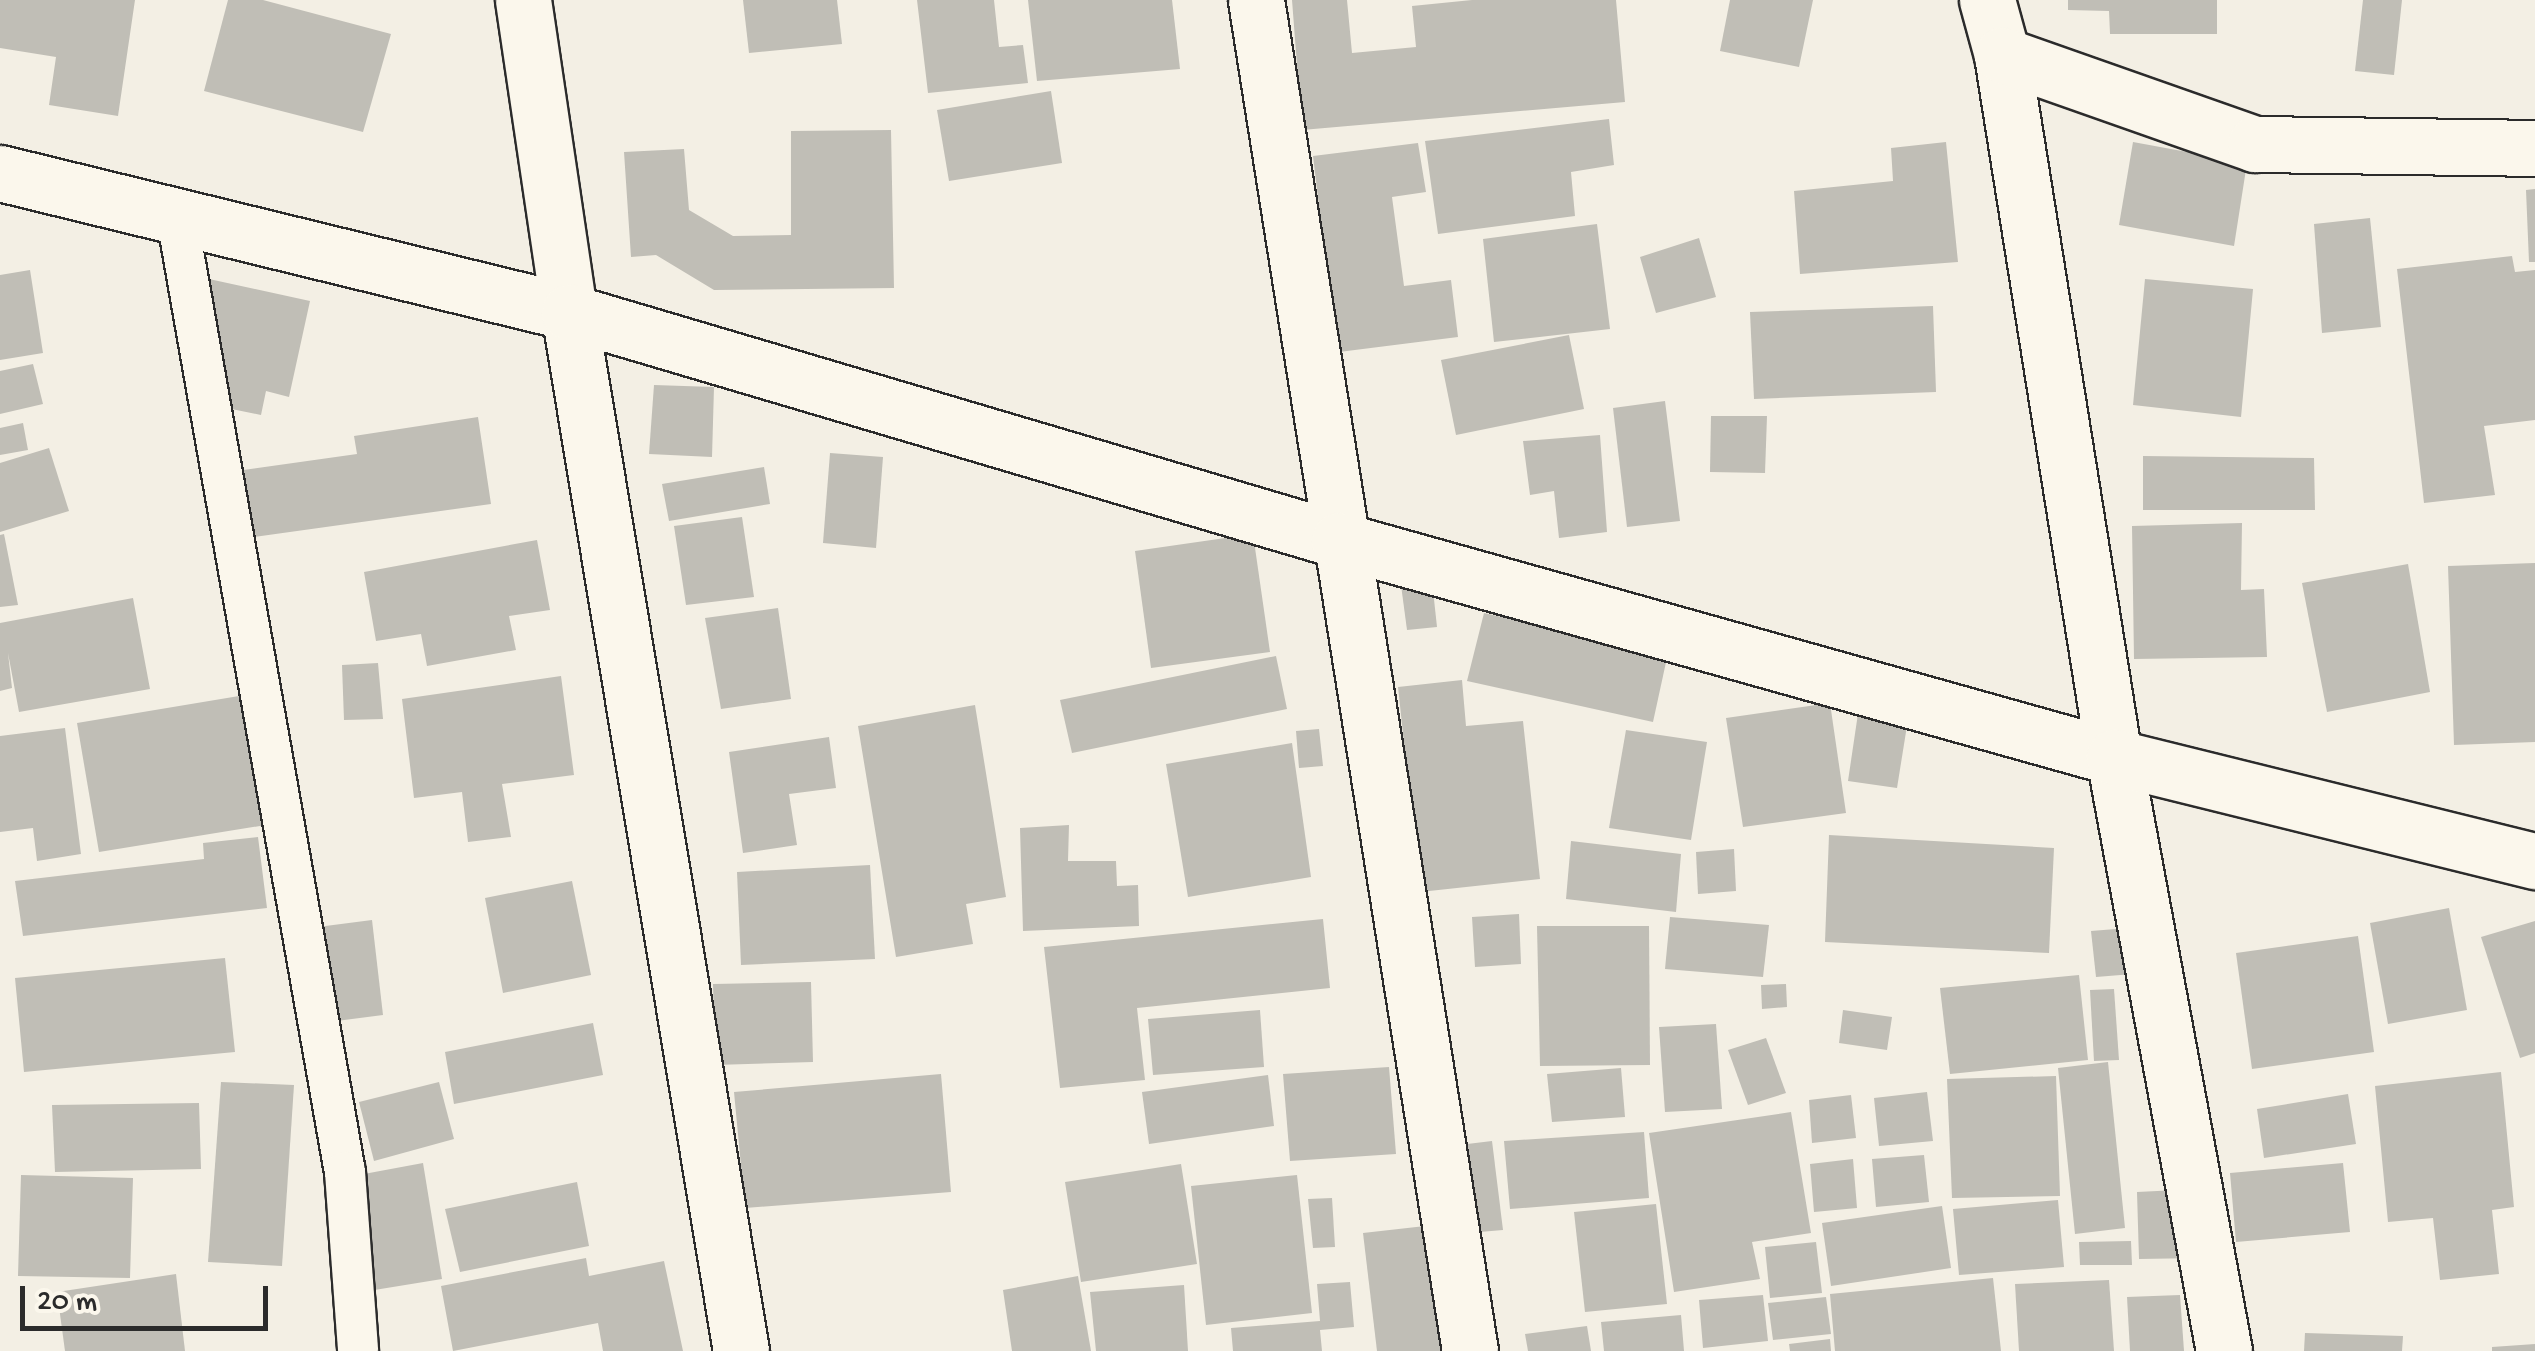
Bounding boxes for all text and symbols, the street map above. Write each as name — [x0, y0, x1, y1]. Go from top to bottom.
scale bar — [25, 1266, 272, 1328]
text: 20 m — [37, 1286, 97, 1321]

